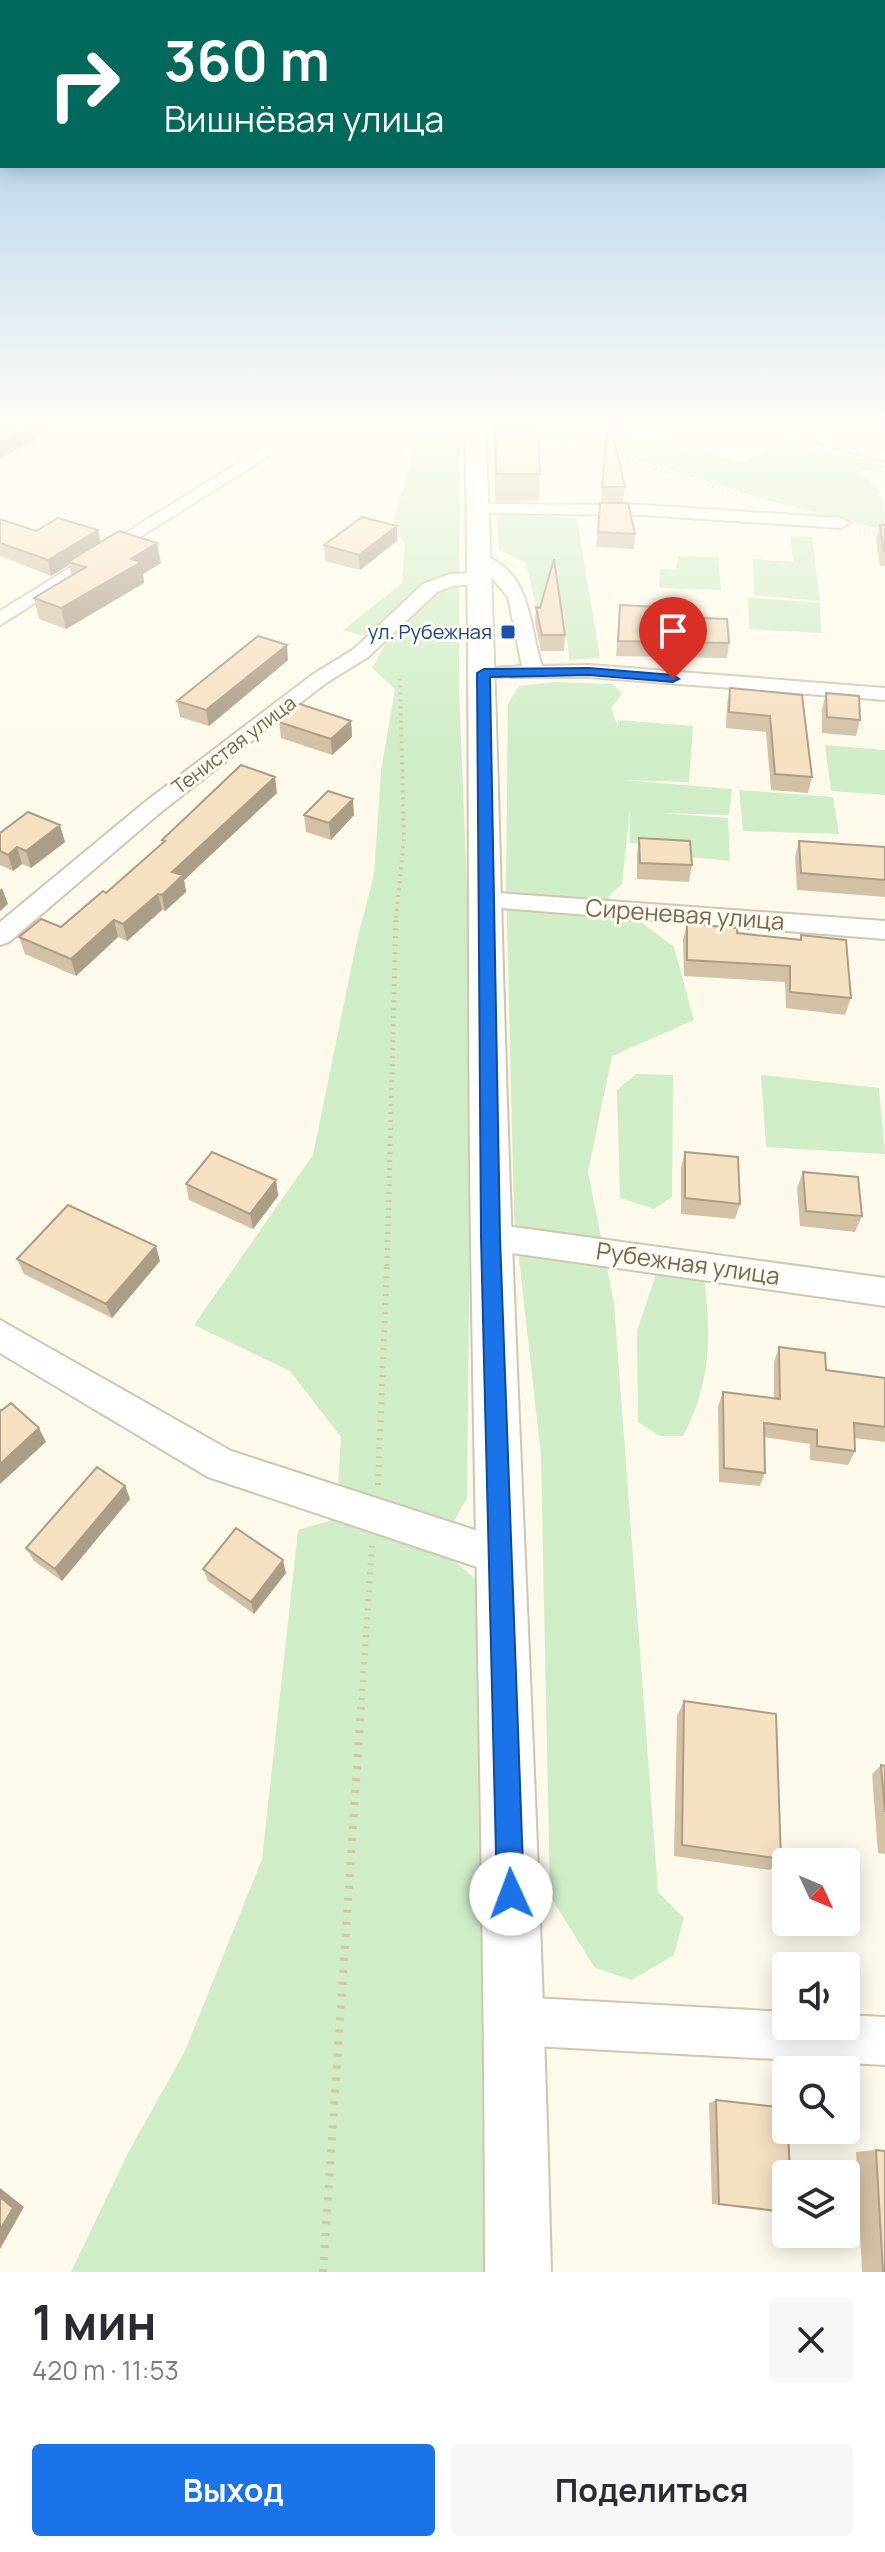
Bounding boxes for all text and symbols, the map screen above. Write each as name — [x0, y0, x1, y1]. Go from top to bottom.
text: 360 m — [164, 21, 330, 98]
icon: right — [32, 32, 136, 136]
text: Вишнёвая улица — [164, 94, 444, 143]
pin — [639, 597, 707, 679]
icon: arrive — [651, 609, 695, 653]
place label: ул. Рубежная — [368, 618, 492, 645]
marker: ул. Рубежная — [499, 623, 517, 641]
street label: Тенистая улица — [166, 689, 301, 800]
street label: Сиреневая улица — [585, 890, 786, 937]
street label: Рубежная улица — [594, 1233, 782, 1292]
north arrow — [772, 1848, 860, 1936]
map controls — [772, 1848, 860, 2248]
position arrow — [469, 1852, 553, 1936]
button: sound — [772, 1952, 860, 2040]
button: search — [772, 2056, 860, 2144]
button: layers — [772, 2160, 860, 2248]
text: 1 мин — [32, 2289, 156, 2354]
button: close — [769, 2298, 853, 2382]
text: 420 m · 11:53 — [32, 2352, 179, 2388]
button: Выход — [32, 2444, 435, 2536]
button: Поделиться — [451, 2444, 853, 2536]

